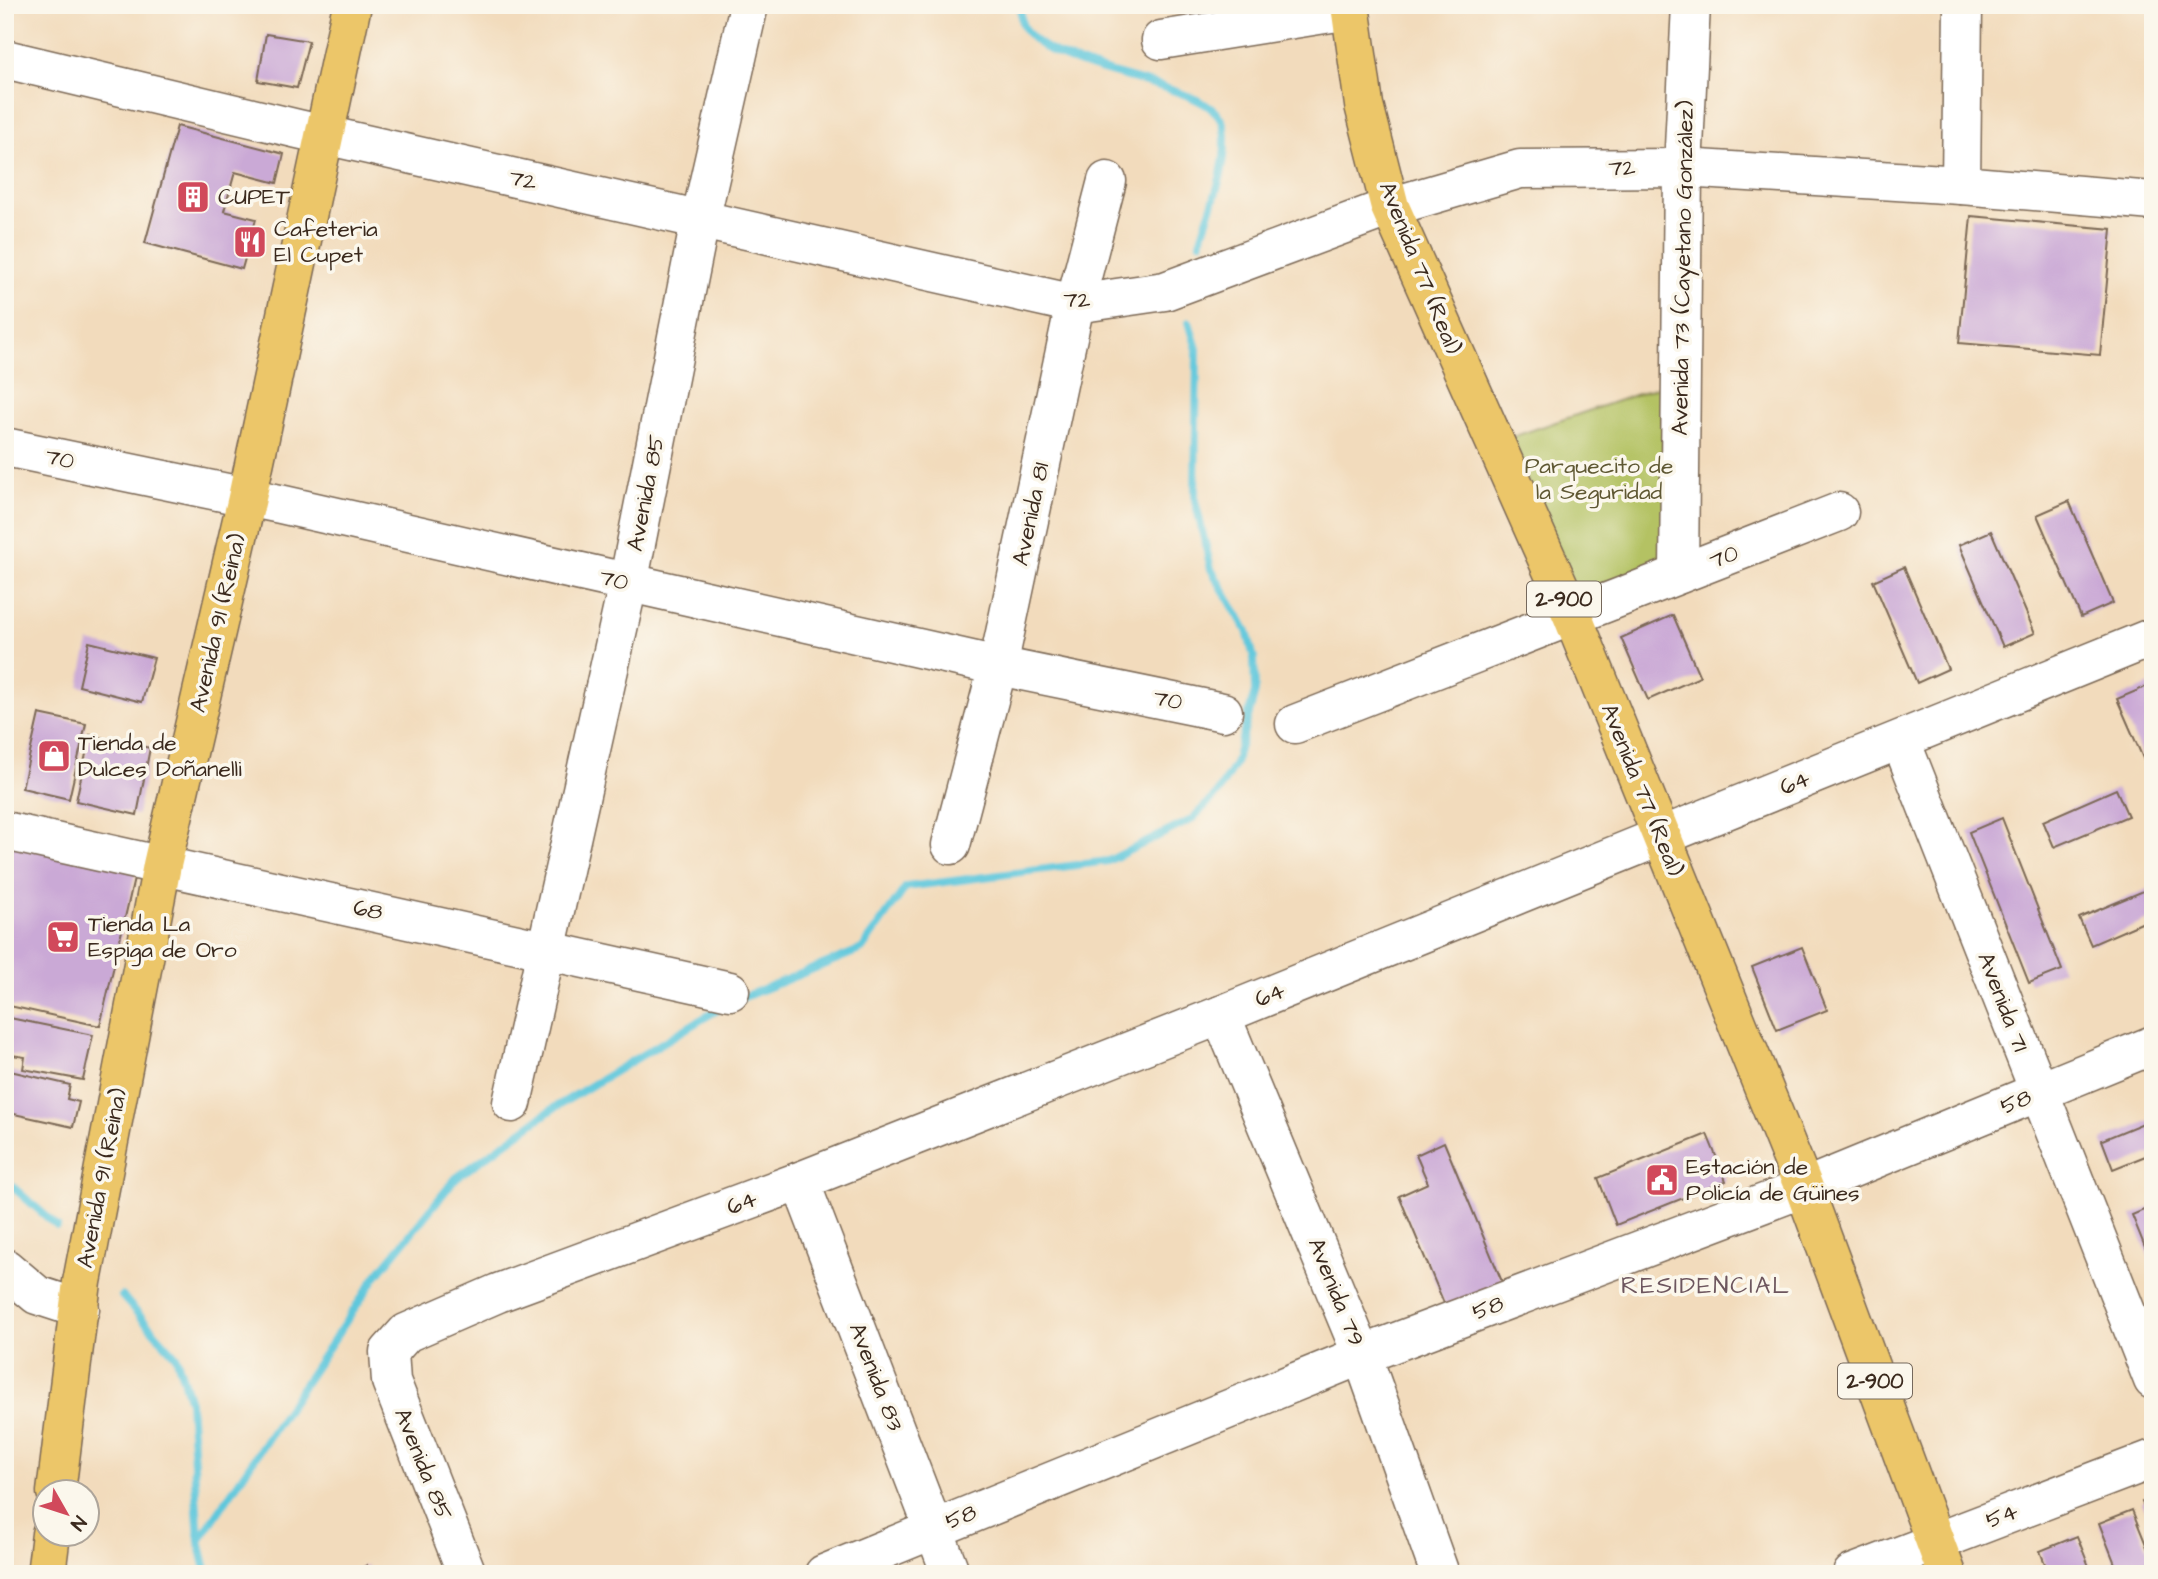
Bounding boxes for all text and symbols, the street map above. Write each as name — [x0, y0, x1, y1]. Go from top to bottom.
street label: Avenida 73 (Cayetano González) — [1664, 100, 1703, 436]
street label: 72 — [1608, 152, 1636, 184]
street label: 72 — [506, 161, 540, 199]
street label: Avenida 77 (Real) — [1371, 177, 1469, 359]
building icon: CUPET — [174, 178, 212, 216]
place label: CUPET — [218, 181, 290, 213]
place label: Cafeteria El Cupet — [274, 213, 378, 271]
restaurant icon: Cafeteria El Cupet — [231, 223, 269, 261]
street label: 72 — [1063, 284, 1091, 316]
street label: Avenida 85 — [619, 432, 673, 554]
street label: 70 — [43, 440, 77, 478]
park label: Parquecito de la Seguridad — [1525, 450, 1673, 509]
street label: Avenida 81 — [1004, 459, 1058, 569]
street label: Avenida 91 (Reina) — [182, 530, 254, 716]
street label: 70 — [1705, 537, 1743, 577]
street label: 70 — [596, 561, 632, 599]
road number: 2-900 — [1527, 582, 1601, 616]
street label: 70 — [1151, 682, 1185, 718]
street label: Avenida 77 (Real) — [1593, 699, 1691, 881]
place label: Tienda de Dulces Doñanelli — [78, 727, 242, 785]
shop icon: Tienda de Dulces Doñanelli — [35, 737, 73, 775]
street label: 64 — [1775, 762, 1815, 803]
street label: 68 — [350, 891, 386, 929]
place label: Tienda La Espiga de Oro — [88, 908, 237, 967]
supermarket icon: Tienda La Espiga de Oro — [44, 918, 82, 956]
street label: Avenida 71 — [1969, 948, 2037, 1056]
street label: 64 — [1250, 974, 1290, 1015]
street label: 58 — [1996, 1081, 2037, 1123]
street label: Avenida 91 (Reina) — [69, 1085, 135, 1271]
place label: Estación de Policía de Güines — [1686, 1151, 1860, 1209]
public building icon: Estación de Policía de Güines — [1643, 1161, 1681, 1199]
street label: 64 — [722, 1183, 762, 1223]
street label: Avenida 79 — [1300, 1233, 1372, 1351]
district label: RESIDENCIAL — [1621, 1269, 1791, 1303]
street label: 58 — [1468, 1287, 1508, 1329]
street label: Avenida 83 — [841, 1318, 911, 1436]
road number: 2-900 — [1838, 1364, 1912, 1398]
street label: Avenida 85 — [386, 1403, 460, 1525]
north arrow — [32, 1478, 102, 1548]
street label: 54 — [1981, 1495, 2023, 1537]
street label: 58 — [941, 1496, 982, 1538]
text: N — [64, 1510, 92, 1536]

